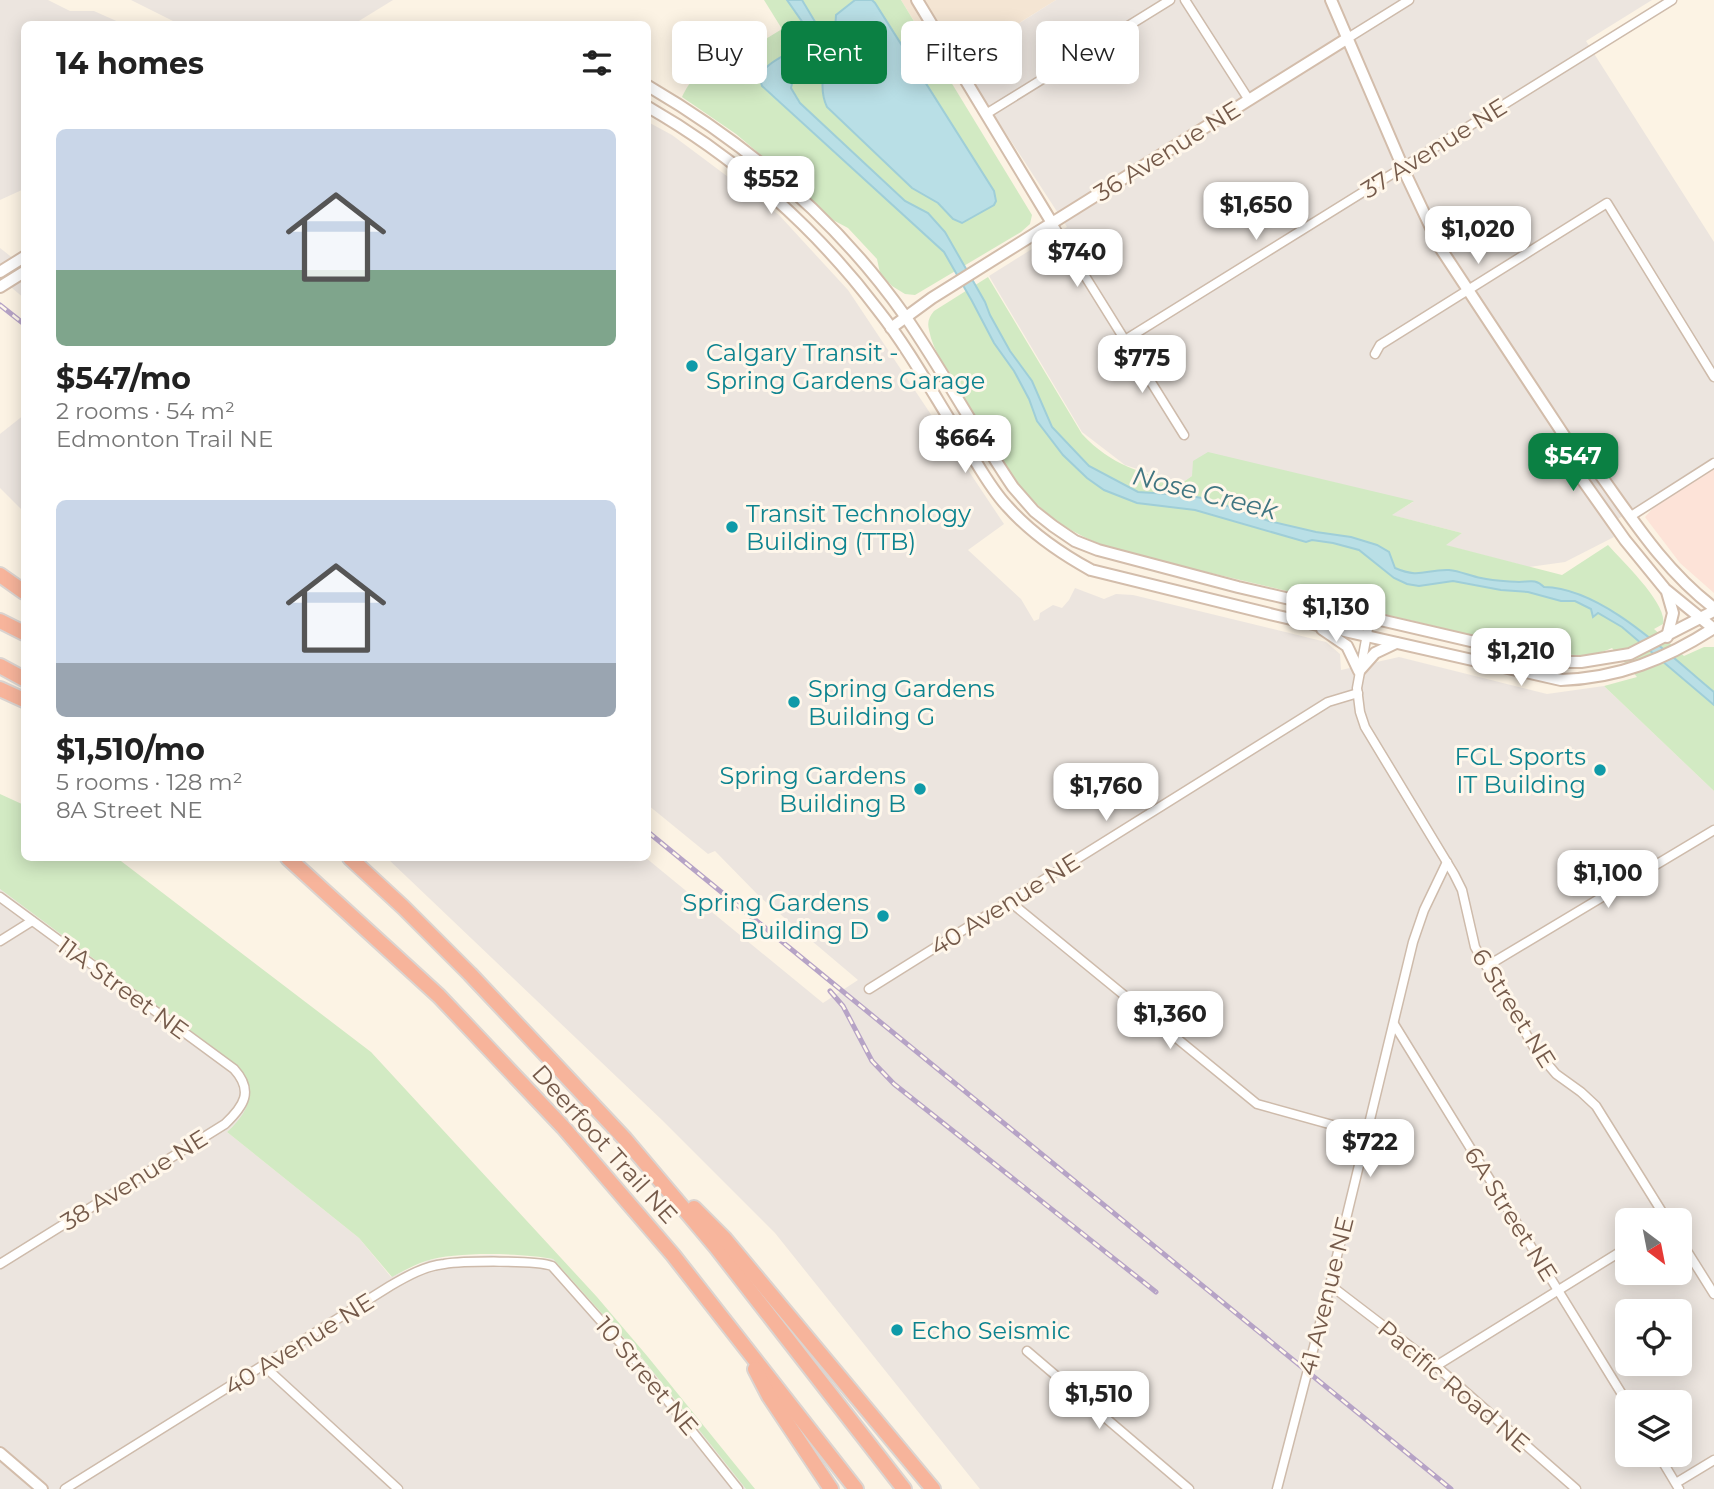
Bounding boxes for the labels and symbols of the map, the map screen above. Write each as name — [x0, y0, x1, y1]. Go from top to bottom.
street label: 37 Avenue NE — [1356, 92, 1512, 204]
street label: 36 Avenue NE — [1089, 94, 1245, 208]
pin: $552 — [730, 156, 812, 216]
pin: $1,650 — [1199, 182, 1313, 242]
pin: $1,020 — [1421, 206, 1535, 266]
pin: $740 — [1036, 230, 1118, 289]
pin: $775 — [1101, 336, 1183, 395]
place label: Calgary Transit - Spring Gardens Garage — [706, 338, 985, 395]
marker: Calgary Transit - Spring Gardens Garage — [684, 358, 700, 374]
pin: $664 — [924, 416, 1006, 475]
pin: $547 — [1532, 434, 1614, 493]
water label: Nose Creek — [1129, 460, 1282, 527]
place label: Transit Technology Building (TTB) — [746, 499, 971, 556]
marker: Transit Technology Building (TTB) — [724, 519, 740, 535]
pin: $1,130 — [1279, 584, 1393, 644]
pin: $1,210 — [1464, 628, 1578, 688]
place label: Spring Gardens Building G — [808, 674, 995, 731]
marker: Spring Gardens Building G — [786, 694, 802, 710]
place label: FGL Sports IT Building — [1455, 742, 1586, 799]
place label: Spring Gardens Building B — [719, 761, 906, 818]
marker: FGL Sports IT Building — [1592, 762, 1608, 778]
pin: $1,760 — [1049, 764, 1163, 823]
marker: Spring Gardens Building B — [912, 781, 928, 797]
street label: 40 Avenue NE — [925, 847, 1085, 961]
pin: $1,100 — [1551, 850, 1665, 910]
place label: Spring Gardens Building D — [682, 888, 869, 945]
marker: Spring Gardens Building D — [875, 908, 891, 924]
street label: 11A Street NE — [52, 931, 194, 1045]
street label: 6 Street NE — [1466, 943, 1562, 1073]
pin: $1,360 — [1113, 992, 1227, 1051]
street label: Deerfoot Trail NE — [526, 1059, 684, 1229]
pin: $722 — [1329, 1120, 1411, 1179]
street label: 38 Avenue NE — [55, 1123, 213, 1237]
street label: 6A Street NE — [1458, 1142, 1564, 1286]
north arrow — [1615, 1208, 1692, 1284]
street label: 41 Avenue NE — [1292, 1214, 1360, 1378]
street label: 40 Avenue NE — [219, 1287, 379, 1401]
street label: 10 Street NE — [589, 1311, 705, 1441]
street label: Pacific Road NE — [1372, 1314, 1536, 1458]
place label: Echo Seismic — [911, 1316, 1071, 1345]
marker: Echo Seismic — [889, 1322, 905, 1338]
pin: $1,510 — [1042, 1372, 1156, 1431]

